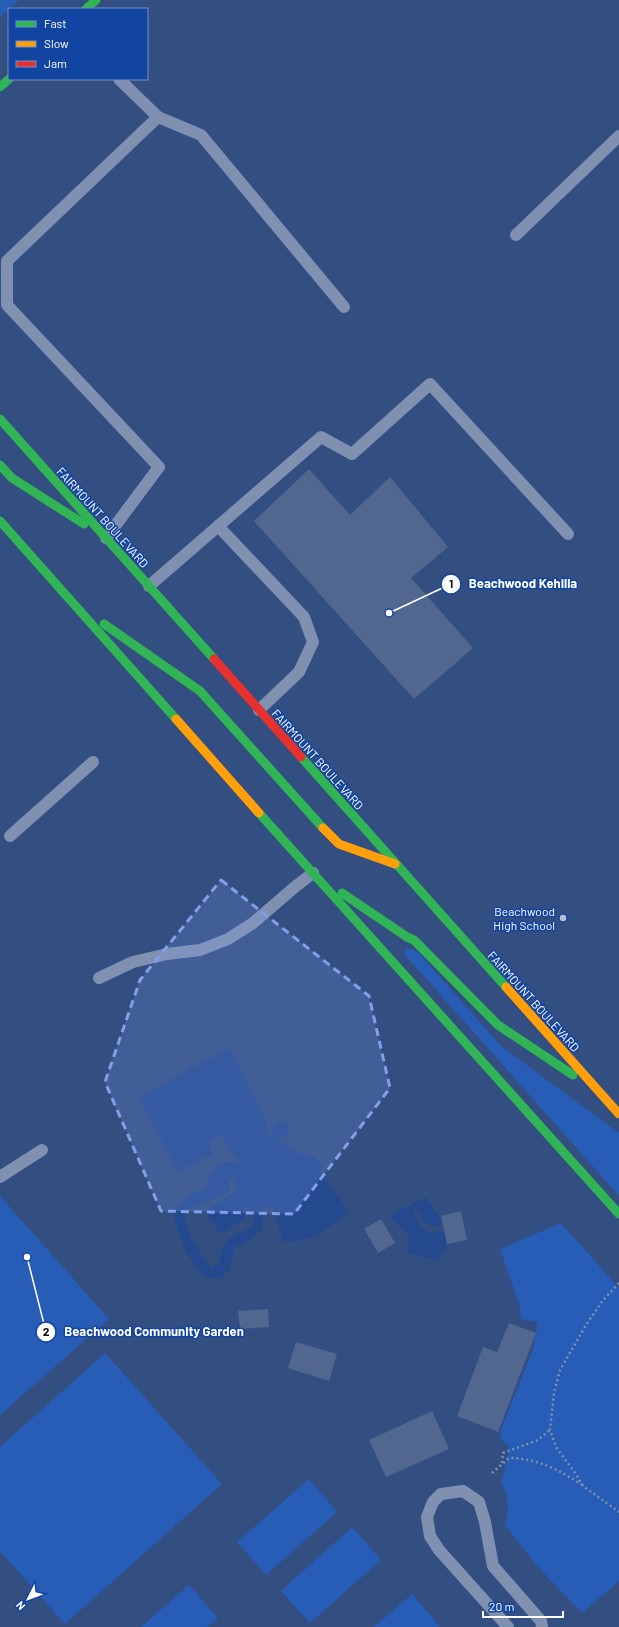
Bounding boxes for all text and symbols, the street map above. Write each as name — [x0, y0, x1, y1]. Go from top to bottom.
legend — [8, 8, 148, 80]
text: Fast — [44, 16, 67, 30]
text: Slow — [44, 36, 69, 50]
text: Jam — [44, 56, 67, 70]
street label: FAIRMOUNT BOULEVARD — [54, 464, 152, 570]
callout: Beachwood Kehilla — [441, 571, 585, 596]
text: Beachwood Kehilla — [469, 575, 577, 591]
text: 1 — [449, 576, 453, 590]
street label: FAIRMOUNT BOULEVARD — [269, 706, 367, 812]
place label: Beachwood High School — [493, 904, 555, 932]
marker: Beachwood High School — [558, 913, 568, 923]
street label: FAIRMOUNT BOULEVARD — [485, 948, 583, 1054]
callout: Beachwood Community Garden — [36, 1319, 252, 1344]
text: Beachwood Community Garden — [64, 1323, 244, 1339]
text: 2 — [43, 1324, 50, 1338]
north arrow — [8, 1579, 48, 1619]
scale bar — [483, 1593, 563, 1619]
text: N — [13, 1599, 27, 1613]
text: 20 m — [489, 1599, 515, 1613]

